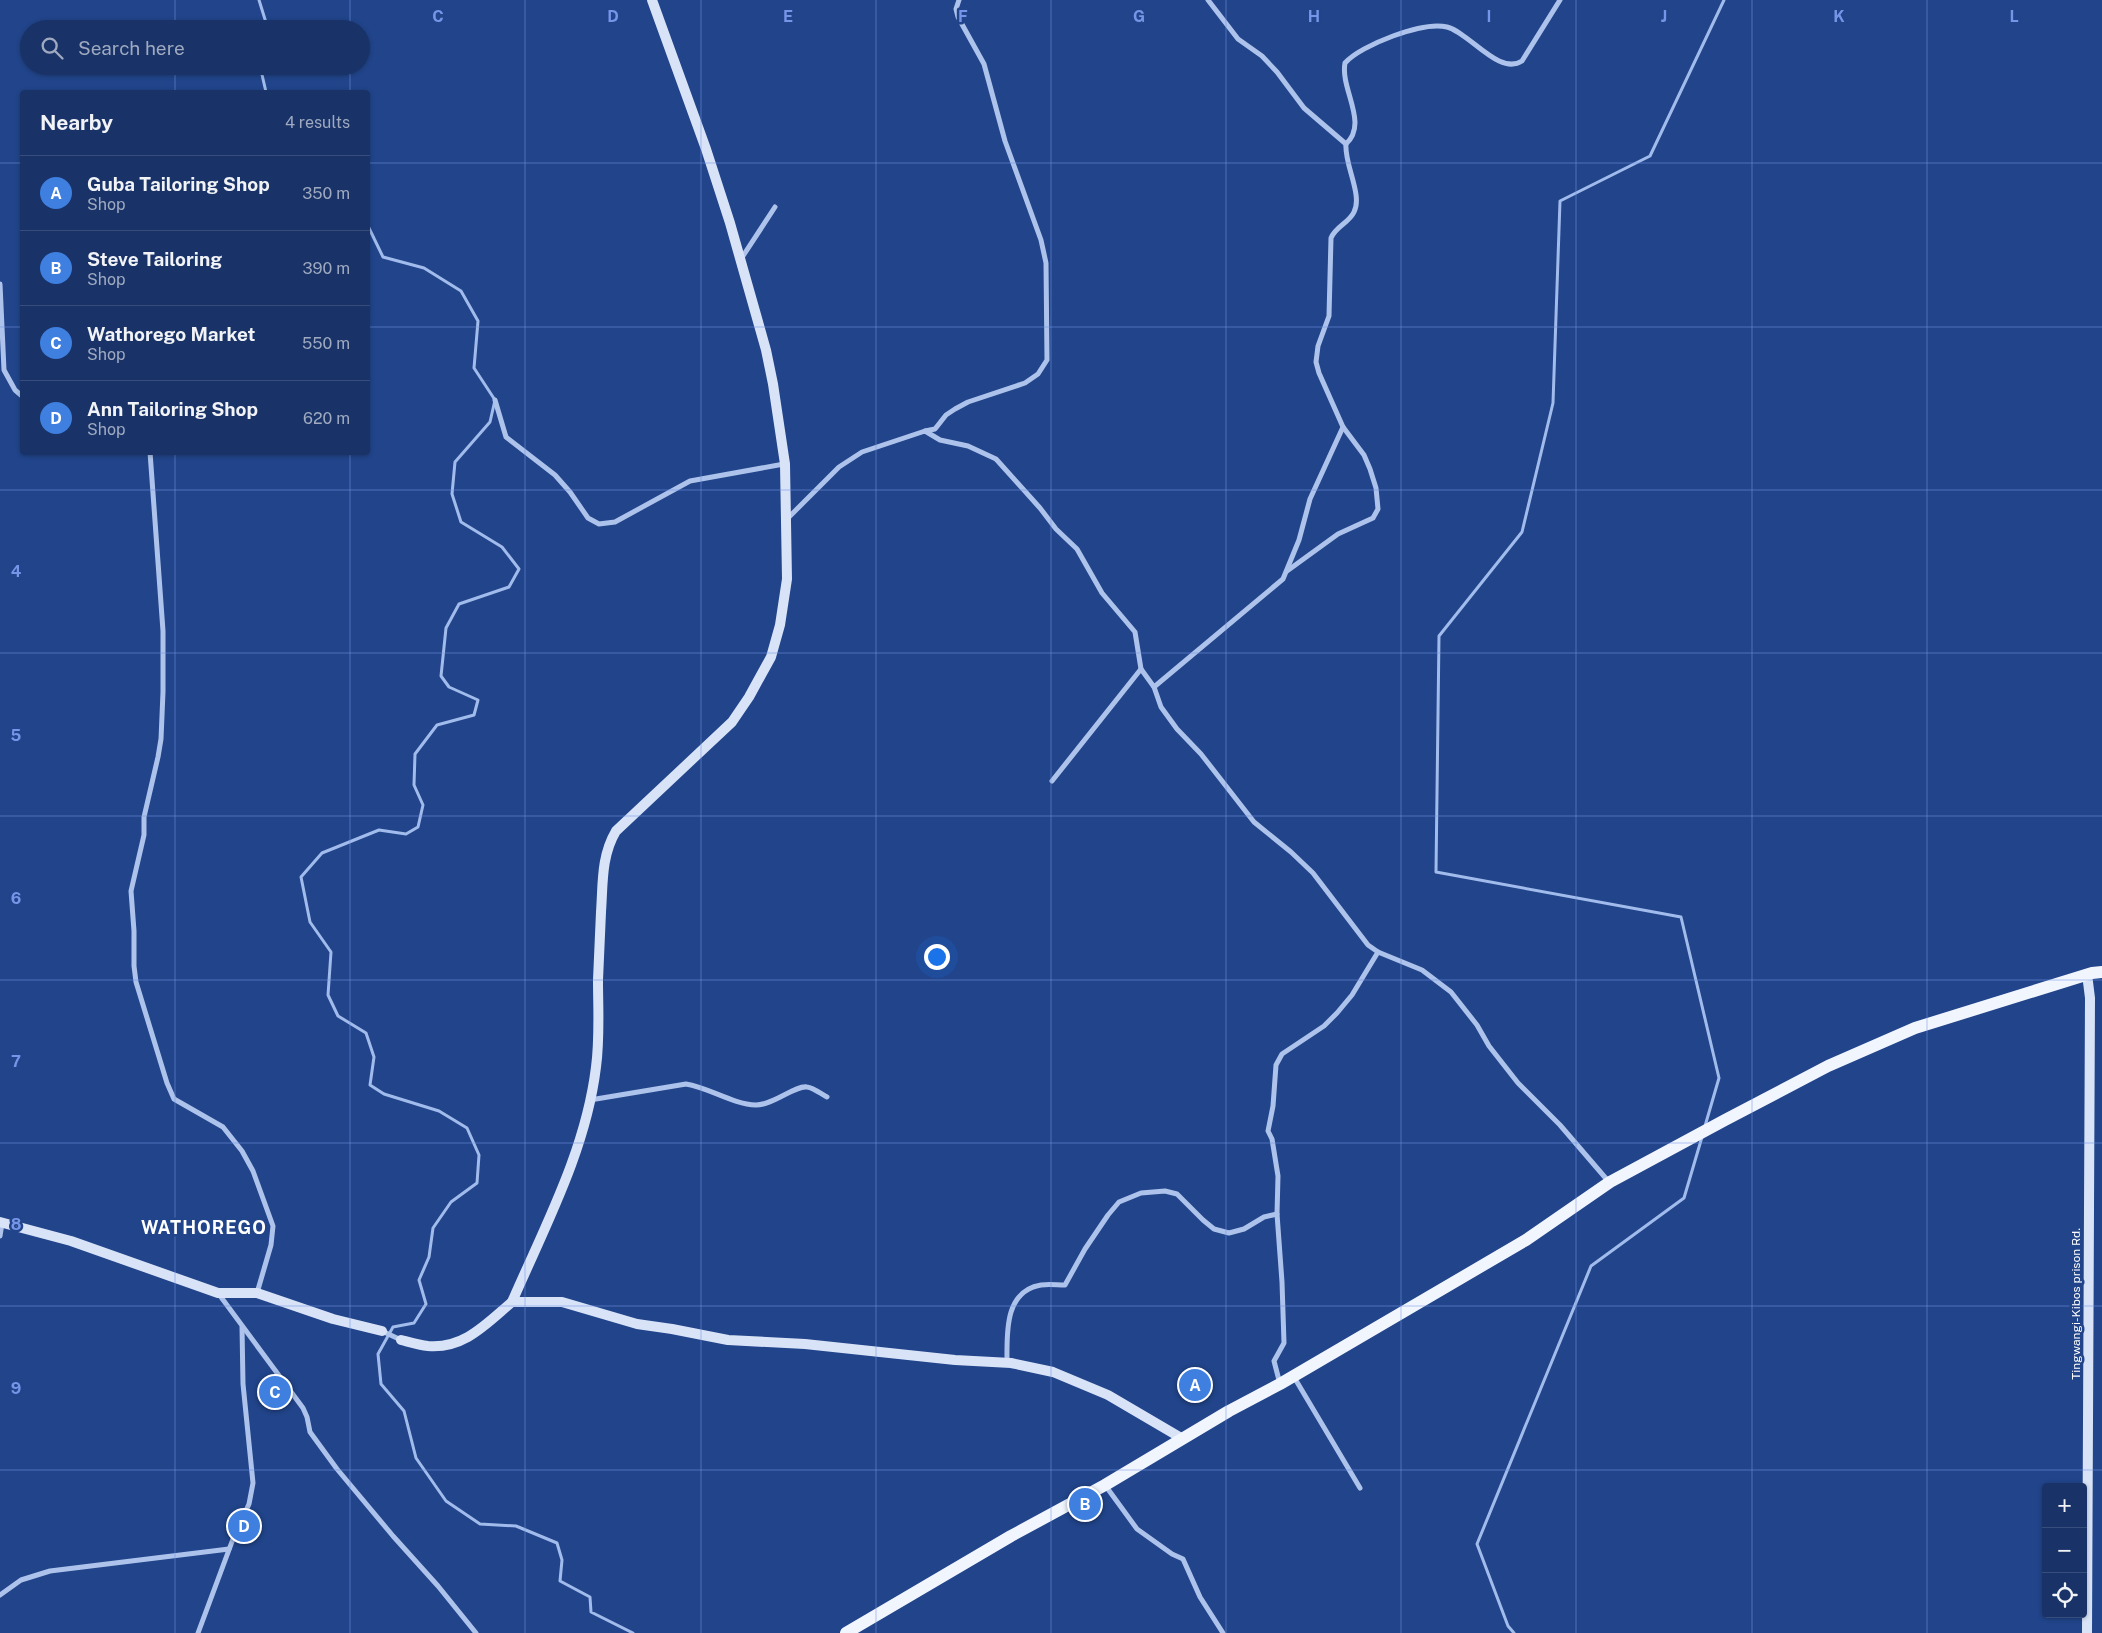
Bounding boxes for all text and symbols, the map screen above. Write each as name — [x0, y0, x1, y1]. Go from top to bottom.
text: C — [432, 7, 444, 26]
text: D — [607, 7, 619, 26]
text: E — [783, 7, 793, 26]
text: F — [958, 7, 968, 26]
text: G — [1133, 7, 1145, 26]
text: H — [1308, 7, 1320, 26]
text: I — [1487, 7, 1491, 26]
text: J — [1661, 7, 1667, 26]
text: K — [1833, 7, 1845, 26]
text: L — [2009, 7, 2019, 26]
search box — [20, 20, 370, 75]
icon: search — [38, 34, 66, 62]
text: Search here — [78, 37, 185, 59]
text: Nearby — [40, 110, 113, 135]
text: 4 results — [285, 113, 350, 132]
text: Guba Tailoring Shop — [87, 173, 270, 195]
text: A — [50, 184, 62, 203]
text: 350 m — [302, 184, 350, 203]
text: Shop — [87, 195, 126, 214]
text: Steve Tailoring — [87, 248, 222, 270]
text: B — [51, 259, 61, 278]
text: 390 m — [303, 259, 350, 278]
text: Shop — [87, 270, 126, 289]
text: Wathorego Market — [87, 323, 255, 345]
text: C — [50, 334, 62, 353]
text: 550 m — [302, 334, 350, 353]
text: Shop — [87, 345, 126, 364]
text: Ann Tailoring Shop — [87, 398, 258, 420]
text: D — [50, 409, 62, 428]
text: 620 m — [303, 409, 350, 428]
text: Shop — [87, 420, 126, 439]
text: 4 — [11, 562, 22, 581]
text: 5 — [11, 726, 22, 745]
text: 6 — [11, 889, 21, 908]
your location — [924, 944, 950, 970]
text: 7 — [11, 1052, 21, 1071]
text: 8 — [11, 1215, 22, 1234]
district label: WATHOREGO — [141, 1217, 267, 1238]
street label: Tingwangi-Kibos prison Rd. — [2069, 1228, 2083, 1380]
pin: A — [1179, 1366, 1211, 1404]
pin: C — [259, 1373, 291, 1411]
text: 9 — [11, 1379, 21, 1398]
map controls — [2042, 1483, 2087, 1618]
button: + — [2042, 1483, 2087, 1528]
pin: B — [1069, 1485, 1101, 1523]
pin: D — [228, 1507, 260, 1545]
button: − — [2042, 1528, 2087, 1573]
button: locate — [2042, 1573, 2087, 1618]

